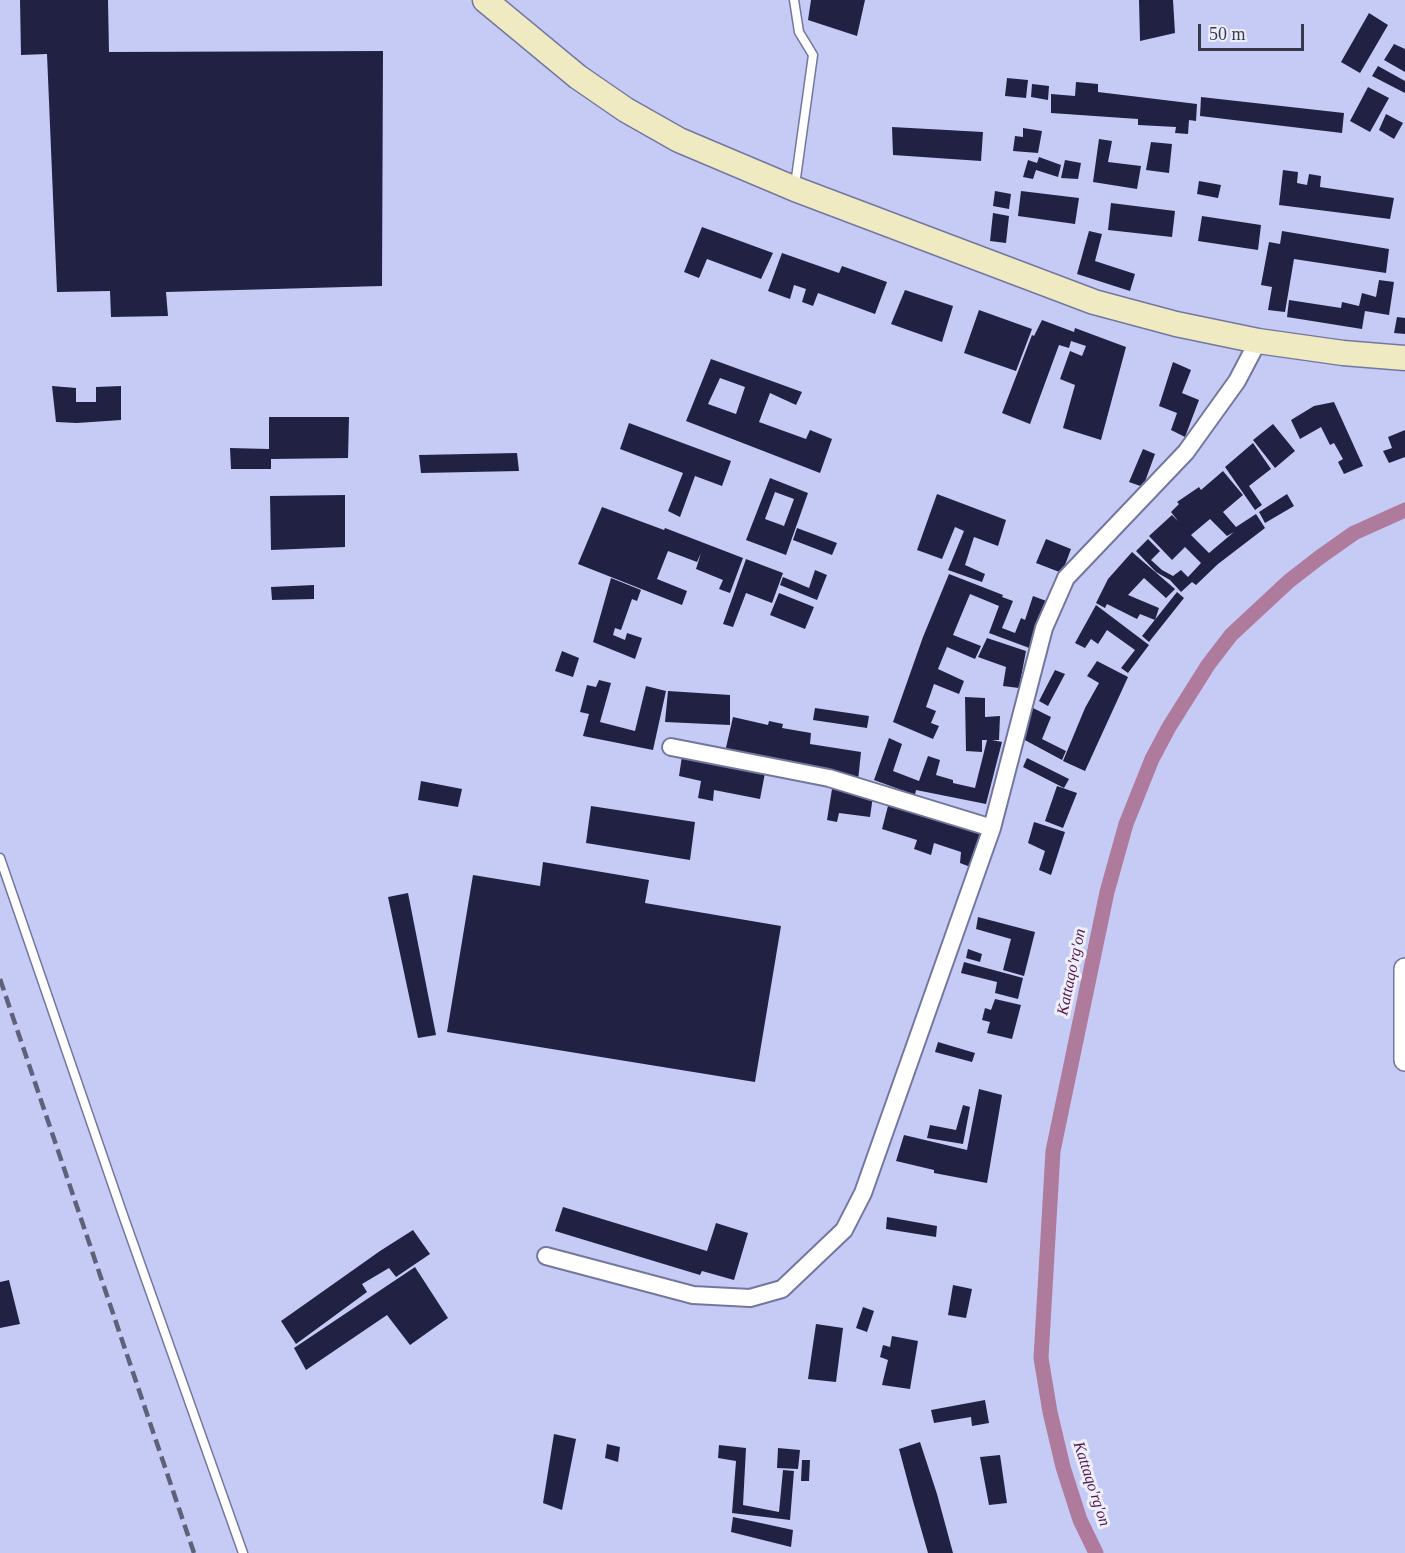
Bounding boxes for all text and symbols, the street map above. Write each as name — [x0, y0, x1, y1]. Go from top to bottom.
scale bar — [1201, 12, 1308, 50]
text: 50 m — [1209, 24, 1246, 44]
water label: Kattaqo'rg'on — [1053, 927, 1091, 1017]
water label: Kattaqo'rg'on — [1068, 1439, 1114, 1529]

